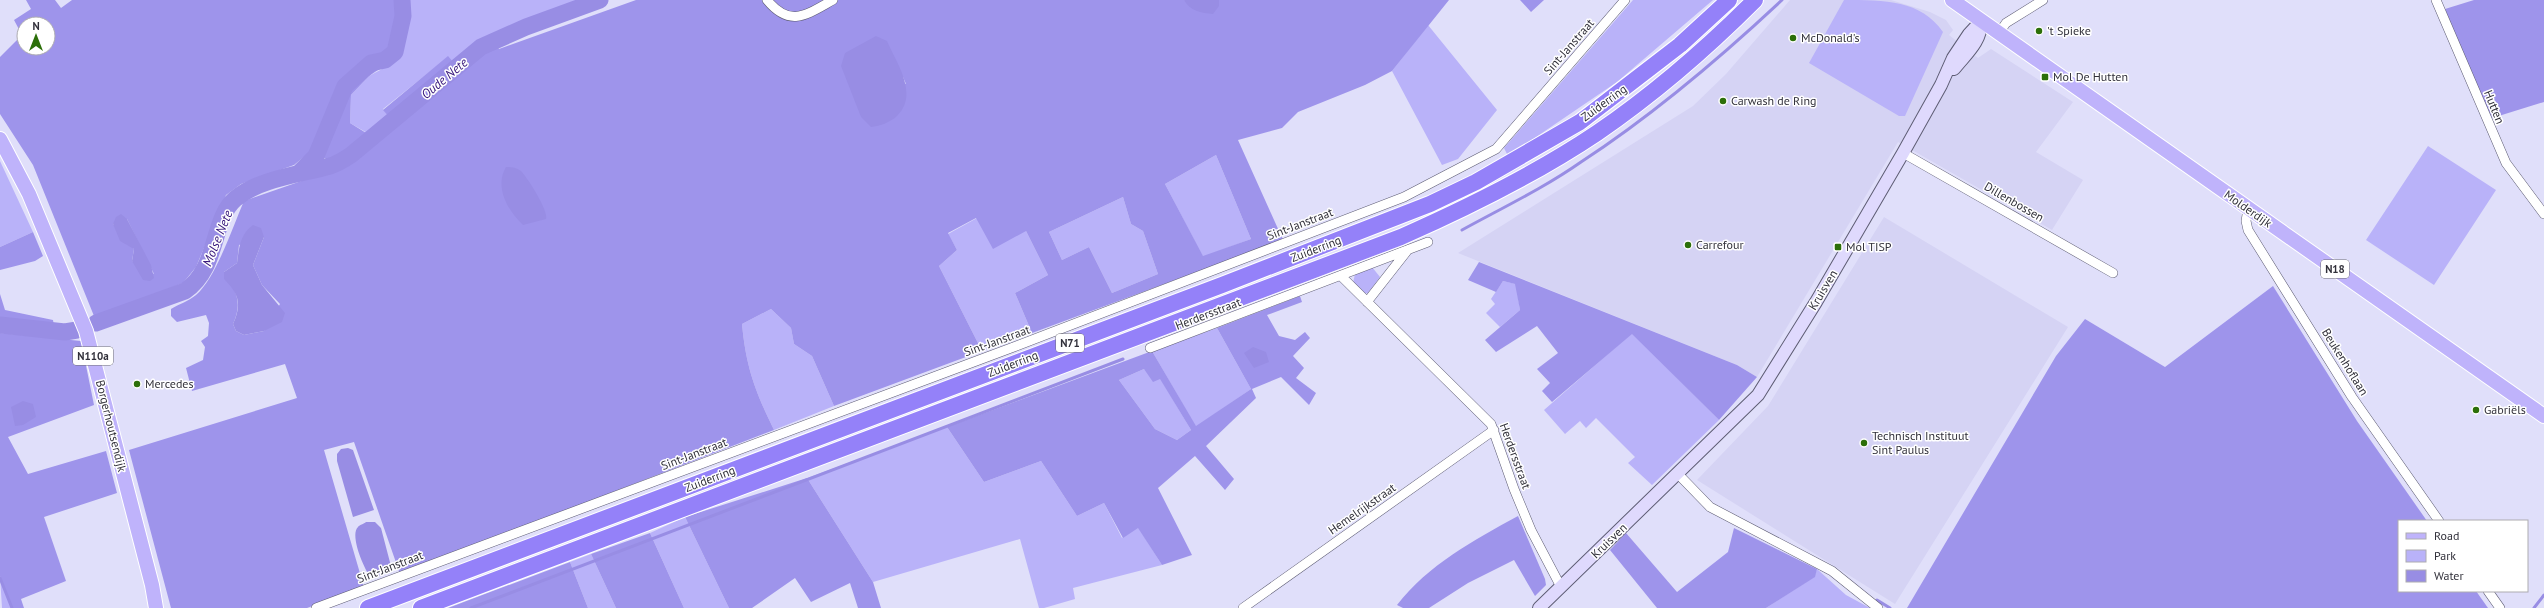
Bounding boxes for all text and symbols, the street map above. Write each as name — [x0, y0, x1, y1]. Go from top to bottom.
north arrow — [16, 16, 56, 56]
street label: Sint-Janstraat — [1540, 16, 1597, 78]
text: N — [32, 19, 40, 33]
place label: 't Spieke — [2047, 23, 2091, 38]
marker: 't Spieke — [2034, 26, 2044, 36]
place label: McDonald's — [1801, 30, 1860, 45]
marker: McDonald's — [1788, 33, 1798, 43]
water label: Oude Nete — [418, 54, 471, 103]
place label: Mol De Hutten — [2053, 69, 2128, 84]
marker: Mol De Hutten — [2040, 72, 2050, 82]
street label: Zuiderring — [1578, 81, 1630, 124]
street label: Hutten — [2481, 88, 2508, 126]
place label: Carwash de Ring — [1731, 93, 1816, 108]
marker: Carwash de Ring — [1718, 96, 1728, 106]
street label: Dillenbossen — [1982, 178, 2047, 225]
street label: Molderdijk — [2222, 187, 2275, 231]
street label: Sint-Janstraat — [1265, 204, 1335, 243]
water label: Molse Nete — [199, 208, 236, 269]
street label: Zuiderring — [1288, 232, 1343, 265]
place label: Carrefour — [1696, 237, 1744, 252]
place label: Mol TISP — [1846, 239, 1892, 254]
marker: Carrefour — [1683, 240, 1693, 250]
marker: Mol TISP — [1833, 242, 1843, 252]
road number: N18 — [2321, 260, 2349, 278]
street label: Kruisven — [1805, 267, 1840, 313]
street label: Herdersstraat — [1173, 294, 1243, 333]
street label: Sint-Janstraat — [962, 322, 1032, 359]
street label: Beukenhoflaan — [2319, 325, 2372, 398]
road number: N71 — [1056, 334, 1084, 352]
road number: N110a — [73, 347, 113, 365]
street label: Zuiderring — [985, 347, 1040, 380]
place label: Mercedes — [145, 376, 194, 391]
street label: Borgerhoutsendijk — [93, 378, 130, 474]
marker: Mercedes — [132, 379, 142, 389]
place label: Gabriëls — [2484, 402, 2526, 417]
marker: Gabriëls — [2471, 405, 2481, 415]
street label: Herdersstraat — [1497, 421, 1534, 491]
place label: Technisch Instituut Sint Paulus — [1872, 428, 1969, 457]
street label: Sint-Janstraat — [659, 434, 729, 473]
marker: Technisch Instituut Sint Paulus — [1859, 438, 1869, 448]
street label: Zuiderring — [682, 462, 737, 495]
street label: Hemelrijkstraat — [1325, 480, 1398, 537]
street label: Kruisven — [1588, 520, 1630, 561]
legend — [2398, 520, 2528, 592]
text: Road — [2434, 528, 2459, 543]
street label: Sint-Janstraat — [355, 547, 425, 586]
text: Park — [2434, 548, 2456, 563]
text: Water — [2434, 568, 2464, 583]

